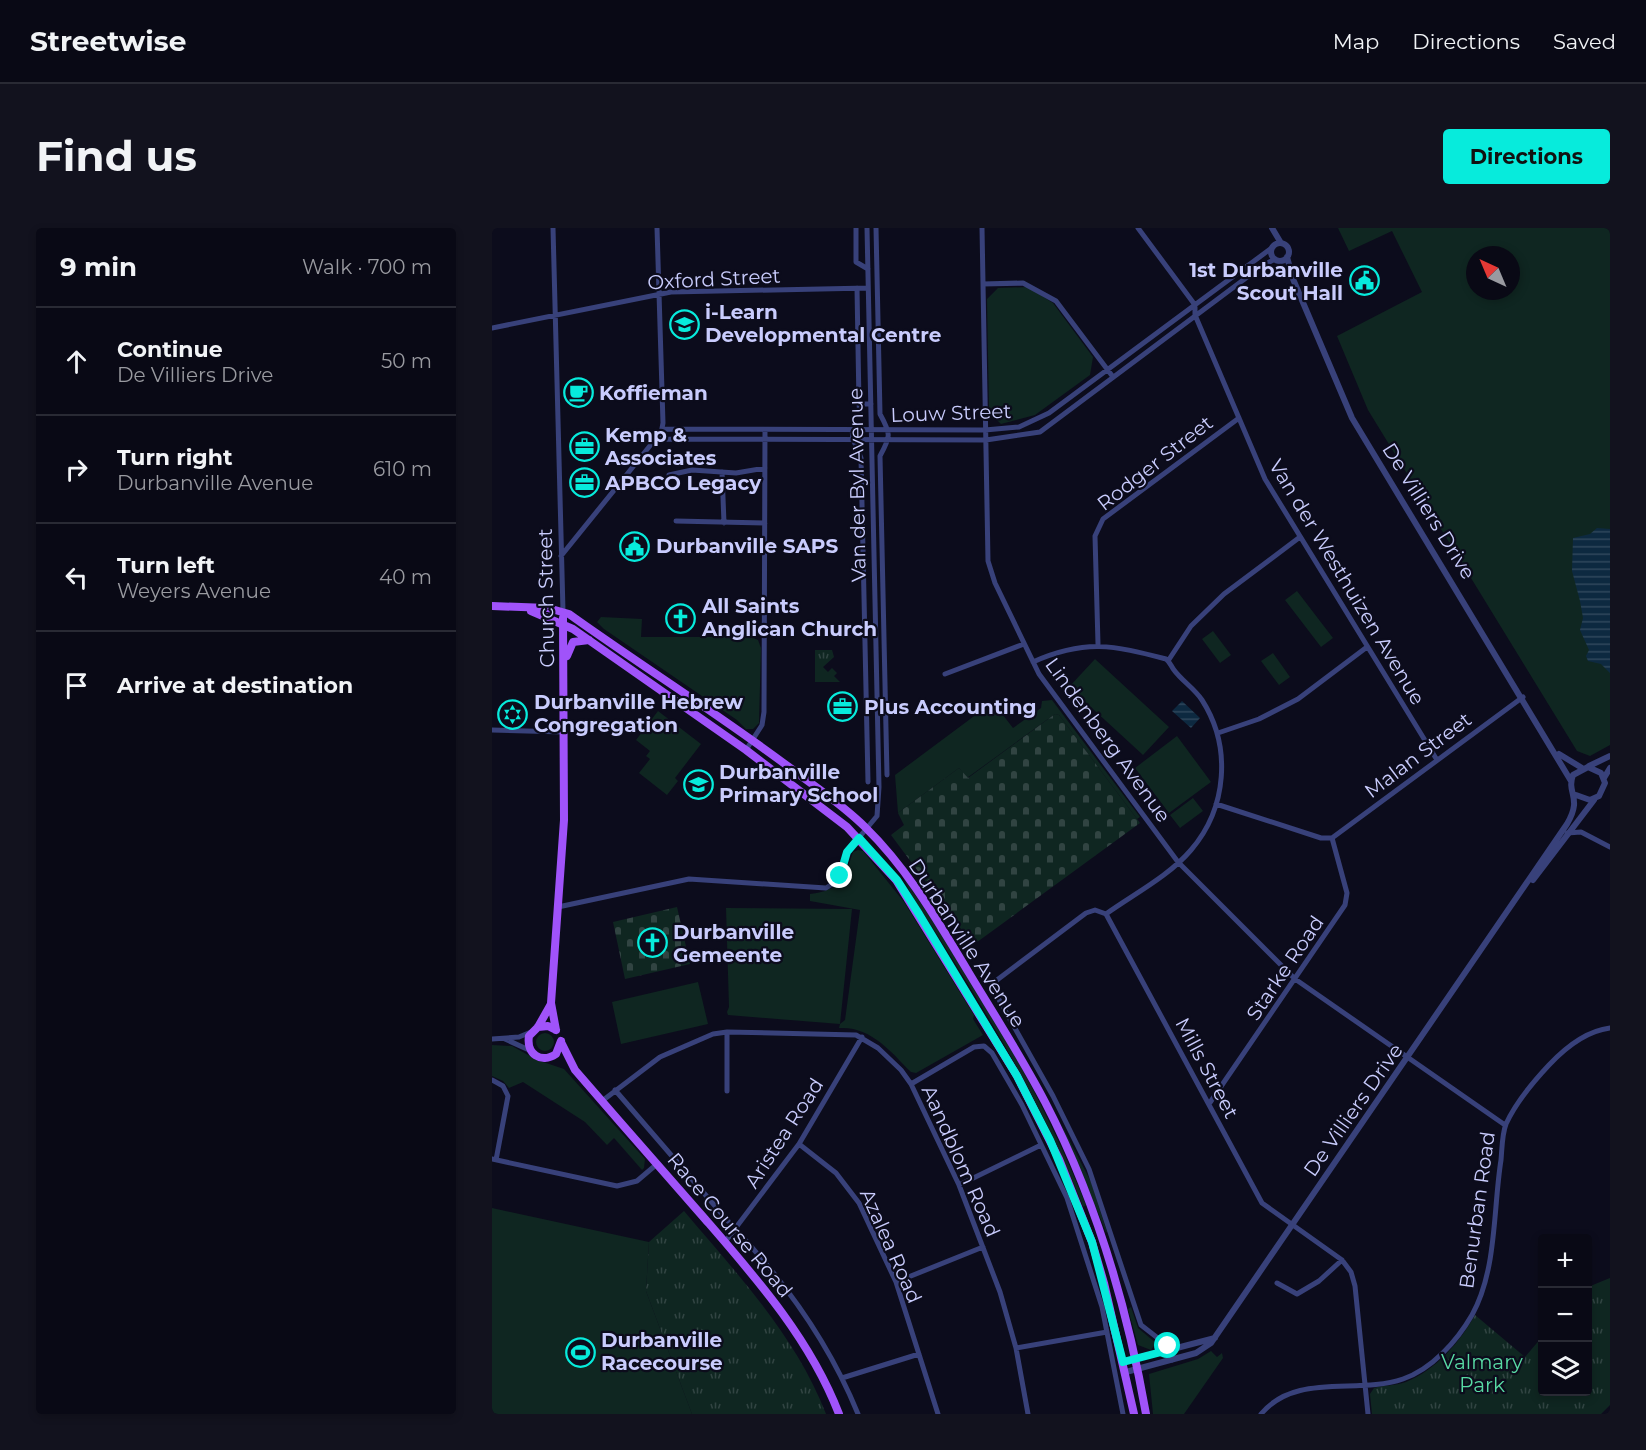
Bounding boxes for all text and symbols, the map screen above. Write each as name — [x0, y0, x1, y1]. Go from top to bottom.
text: Streetwise — [30, 24, 186, 58]
text: Map — [1333, 29, 1379, 54]
text: Directions — [1412, 29, 1520, 54]
text: Saved — [1553, 29, 1616, 54]
button: Directions — [1443, 129, 1610, 184]
text: Find us — [36, 130, 197, 182]
north arrow — [1466, 246, 1520, 300]
text: 9 min — [60, 251, 137, 283]
text: Walk · 700 m — [302, 255, 432, 279]
place label: 1st Durbanville Scout Hall — [1189, 258, 1343, 305]
street label: Oxford Street — [647, 264, 781, 294]
public building icon: 1st Durbanville Scout Hall — [1348, 265, 1380, 297]
place label: i-Learn Developmental Centre — [705, 300, 941, 347]
school or university icon: i-Learn Developmental Centre — [668, 308, 700, 340]
text: Continue — [117, 336, 223, 363]
icon: ahead — [60, 345, 93, 378]
text: 50 m — [381, 349, 432, 373]
text: De Villiers Drive — [117, 363, 273, 387]
cafe icon: Koffieman — [562, 377, 594, 409]
place label: Koffieman — [599, 381, 708, 405]
street label: Van der Byl Avenue — [843, 388, 871, 582]
street label: Louw Street — [890, 399, 1012, 427]
street label: Rodger Street — [1092, 410, 1218, 516]
place label: Kemp & Associates — [604, 423, 717, 470]
office icon: Kemp & Associates — [568, 430, 600, 462]
street label: De Villiers Drive — [1377, 438, 1481, 584]
text: Turn right — [117, 444, 232, 471]
icon: right — [60, 453, 93, 486]
street label: Van der Westhuizen Avenue — [1264, 455, 1430, 709]
text: 610 m — [373, 457, 432, 481]
office icon: APBCO Legacy — [568, 467, 600, 499]
text: Durbanville Avenue — [117, 471, 313, 495]
place label: APBCO Legacy — [604, 471, 762, 495]
street label: Church Street — [533, 528, 559, 668]
public building icon: Durbanville SAPS — [619, 530, 651, 562]
place label: Durbanville SAPS — [656, 534, 838, 558]
text: Turn left — [117, 552, 215, 579]
icon: left — [60, 561, 93, 594]
text: 40 m — [379, 565, 432, 589]
text: Weyers Avenue — [117, 579, 271, 603]
place label: All Saints Anglican Church — [701, 594, 877, 641]
church icon: All Saints Anglican Church — [665, 602, 697, 634]
street label: Lindenberg Avenue — [1040, 653, 1176, 827]
icon: arrive — [60, 669, 93, 702]
text: Arrive at destination — [117, 672, 353, 699]
place label: Durbanville Hebrew Congregation — [534, 690, 743, 737]
office icon: Plus Accounting — [827, 691, 859, 723]
place label: Plus Accounting — [864, 695, 1037, 719]
synagogue icon: Durbanville Hebrew Congregation — [497, 698, 529, 730]
street label: Malan Street — [1360, 707, 1476, 803]
place label: Durbanville Primary School — [719, 760, 878, 807]
school or university icon: Durbanville Primary School — [682, 768, 714, 800]
street label: Durbanville Avenue — [904, 854, 1030, 1032]
route end — [826, 862, 852, 888]
street label: Starke Road — [1241, 911, 1329, 1025]
place label: Durbanville Gemeente — [673, 920, 794, 967]
church icon: Durbanville Gemeente — [636, 927, 668, 959]
street label: Mills Street — [1170, 1013, 1244, 1123]
street label: De Villiers Drive — [1298, 1039, 1408, 1181]
street label: Aristea Road — [740, 1074, 828, 1192]
street label: Aandblom Road — [917, 1081, 1005, 1241]
street label: Benurban Road — [1454, 1130, 1500, 1290]
street label: Race Course Road — [662, 1148, 798, 1302]
street label: Azalea Road — [855, 1185, 927, 1307]
map controls — [1538, 1234, 1592, 1396]
button: + — [1538, 1234, 1592, 1288]
button: − — [1538, 1288, 1592, 1342]
place label: Durbanville Racecourse — [601, 1328, 723, 1375]
route start — [1154, 1332, 1180, 1358]
sports icon: Durbanville Racecourse — [564, 1336, 596, 1368]
button: layers — [1538, 1342, 1592, 1396]
park label: Valmary Park — [1441, 1350, 1523, 1397]

